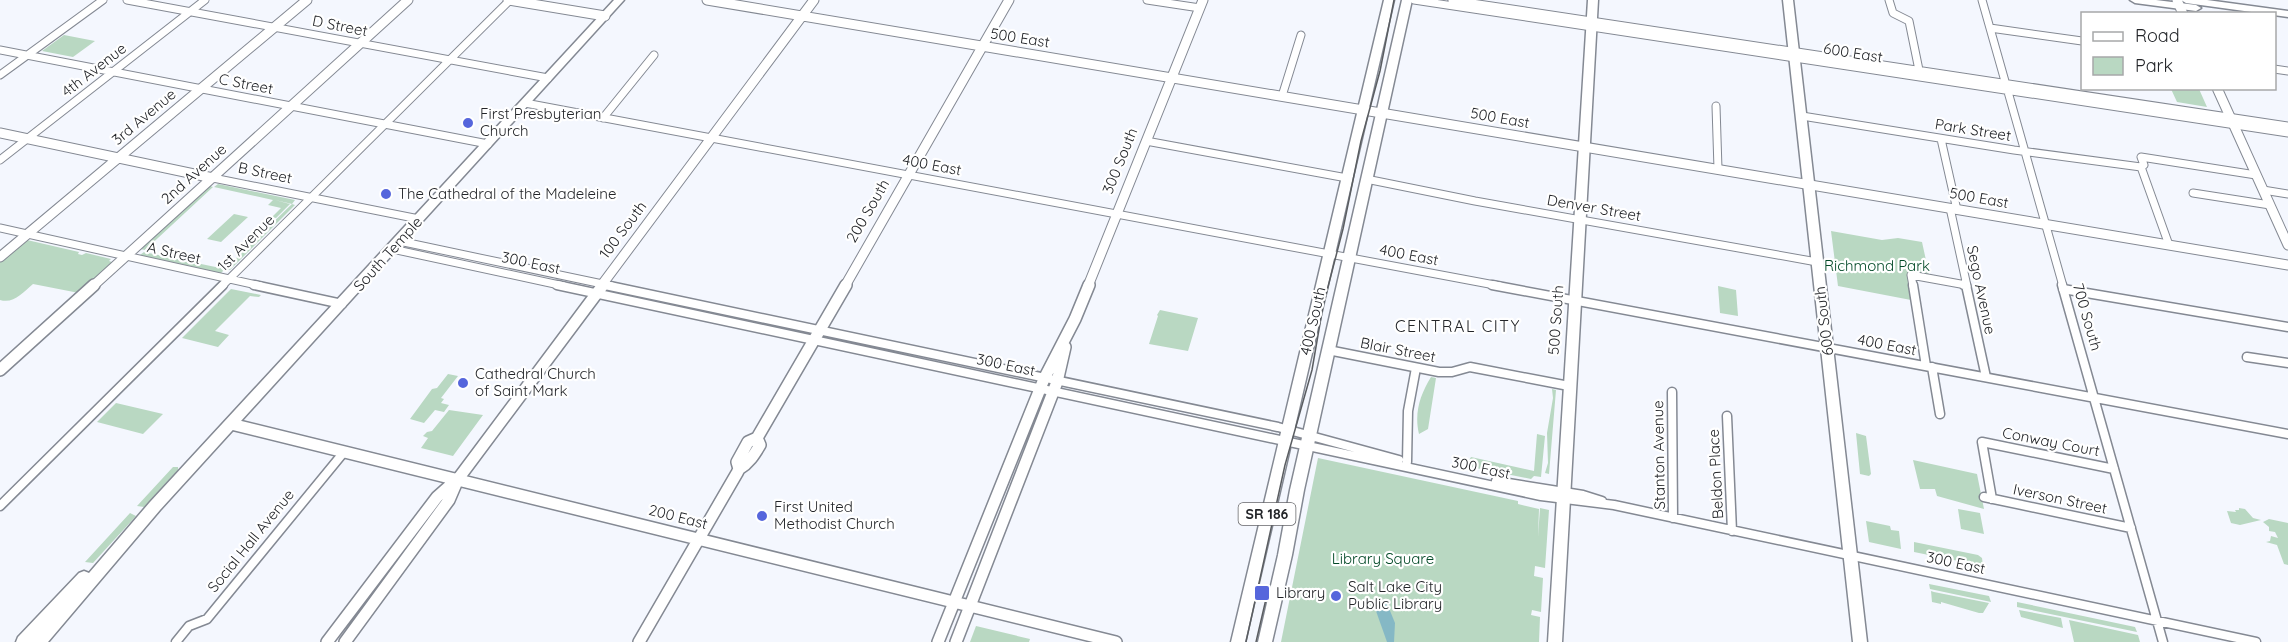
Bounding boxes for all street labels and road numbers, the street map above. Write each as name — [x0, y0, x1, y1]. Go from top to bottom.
street label: D Street — [311, 11, 369, 40]
street label: 500 East — [989, 23, 1051, 52]
street label: 4th Avenue — [58, 38, 130, 101]
street label: 600 East — [1822, 38, 1884, 67]
street label: C Street — [217, 69, 275, 98]
street label: 3rd Avenue — [108, 84, 180, 149]
street label: 500 East — [1469, 103, 1531, 132]
street label: Park Street — [1934, 114, 2013, 145]
street label: 300 South — [1098, 125, 1141, 197]
street label: 2nd Avenue — [157, 139, 230, 208]
street label: 400 East — [901, 149, 963, 180]
street label: B Street — [236, 158, 294, 188]
street label: 200 South — [842, 176, 893, 246]
street label: 500 East — [1948, 183, 2010, 212]
street label: Denver Street — [1546, 190, 1643, 225]
street label: 100 South — [595, 197, 650, 262]
street label: 1st Avenue — [213, 210, 278, 275]
street label: South Temple — [349, 212, 426, 295]
street label: A Street — [145, 237, 203, 268]
street label: 400 East — [1378, 239, 1440, 270]
street label: Sego Avenue — [1963, 244, 2000, 336]
street label: 300 East — [500, 247, 562, 278]
street label: 700 South — [2069, 281, 2106, 353]
street label: 400 South — [1295, 285, 1330, 357]
street label: 500 South — [1544, 285, 1567, 355]
street label: 600 South — [1810, 285, 1837, 357]
street label: 400 East — [1856, 329, 1918, 360]
street label: Blair Street — [1359, 333, 1437, 366]
street label: 300 East — [975, 349, 1037, 380]
street label: Stanton Avenue — [1648, 400, 1669, 510]
street label: Conway Court — [2001, 423, 2101, 460]
street label: Beldon Place — [1704, 429, 1727, 520]
street label: 300 East — [1450, 452, 1512, 483]
street label: Iverson Street — [2011, 479, 2109, 518]
street label: Social Hall Avenue — [203, 485, 298, 596]
street label: 200 East — [647, 500, 710, 533]
road number: SR 186 — [1238, 503, 1296, 525]
street label: 300 East — [1925, 547, 1987, 578]

